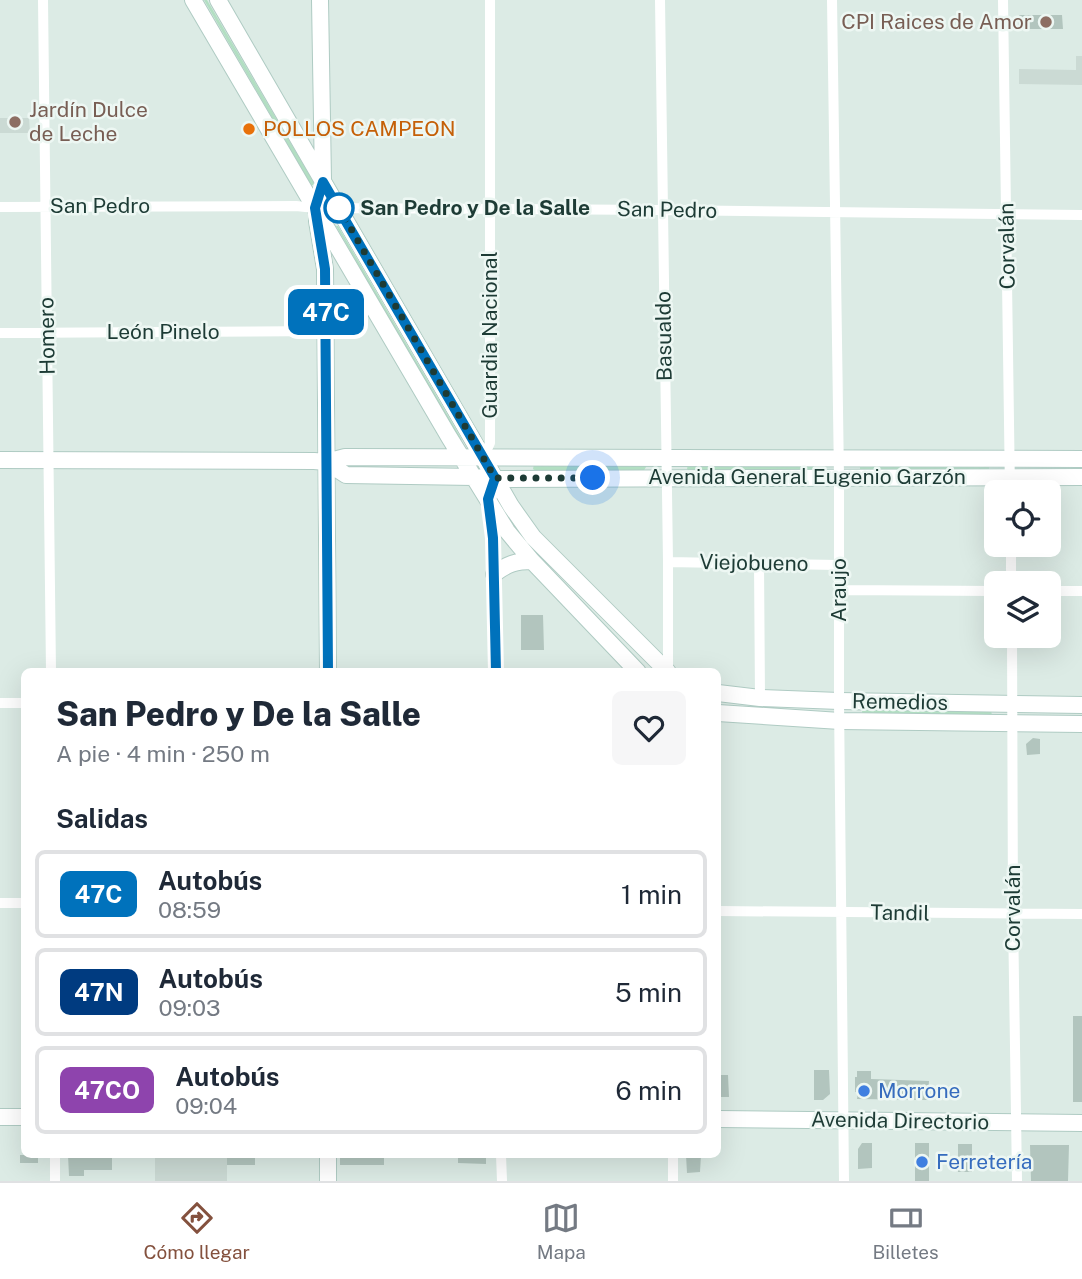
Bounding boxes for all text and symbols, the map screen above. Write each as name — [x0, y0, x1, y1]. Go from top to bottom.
place label: CPI Raices de Amor — [841, 9, 1032, 34]
marker: CPI Raices de Amor — [1038, 14, 1054, 30]
place label: Jardín Dulce de Leche — [29, 97, 148, 146]
marker: Jardín Dulce de Leche — [7, 114, 23, 130]
place label: POLLOS CAMPEON — [263, 116, 456, 141]
marker: POLLOS CAMPEON — [241, 121, 257, 137]
street label: San Pedro — [50, 193, 150, 218]
marker: San Pedro y De la Salle — [324, 193, 354, 223]
place label: San Pedro y De la Salle — [360, 195, 590, 220]
street label: San Pedro — [617, 196, 717, 223]
street label: Corvalán — [993, 202, 1020, 290]
street label: Guardia Nacional — [477, 251, 502, 419]
line badge: 47C — [286, 289, 366, 335]
street label: Basualdo — [650, 291, 677, 381]
street label: Homero — [33, 297, 60, 375]
text: 47C — [302, 298, 350, 326]
street label: León Pinelo — [106, 319, 220, 344]
your location — [575, 460, 610, 495]
street label: Avenida General Eugenio Garzón — [648, 464, 966, 489]
map controls — [984, 480, 1061, 648]
button: locate — [984, 480, 1061, 557]
street label: Viejobueno — [699, 549, 809, 576]
street label: Araujo — [826, 558, 851, 622]
button: layers — [984, 571, 1061, 648]
street label: Remedios — [852, 688, 948, 715]
button: heart — [612, 691, 686, 765]
text: San Pedro y De la Salle — [56, 695, 421, 733]
text: A pie · 4 min · 250 m — [56, 740, 270, 767]
text: Salidas — [56, 803, 148, 834]
text: Autobús — [158, 865, 262, 896]
street label: Corvalán — [1000, 865, 1025, 951]
text: 1 min — [621, 879, 682, 910]
text: 47C — [74, 880, 123, 908]
text: 08:59 — [158, 896, 221, 923]
street label: Tandil — [870, 899, 930, 926]
text: Autobús — [159, 963, 263, 994]
text: 5 min — [615, 977, 682, 1008]
text: 47N — [74, 978, 124, 1006]
text: 09:03 — [159, 994, 220, 1021]
text: Autobús — [175, 1061, 280, 1092]
text: 6 min — [615, 1075, 682, 1106]
text: 47CO — [74, 1076, 140, 1104]
place label: Morrone — [878, 1078, 960, 1103]
marker: Morrone — [856, 1083, 872, 1099]
text: 09:04 — [175, 1092, 237, 1119]
street label: Avenida Directorio — [811, 1106, 989, 1135]
place label: Ferretería — [936, 1149, 1032, 1174]
marker: Ferretería — [914, 1154, 930, 1170]
tab: Cómo llegar — [143, 1199, 250, 1263]
tab: Mapa — [537, 1199, 586, 1263]
tab: Billetes — [872, 1199, 939, 1263]

